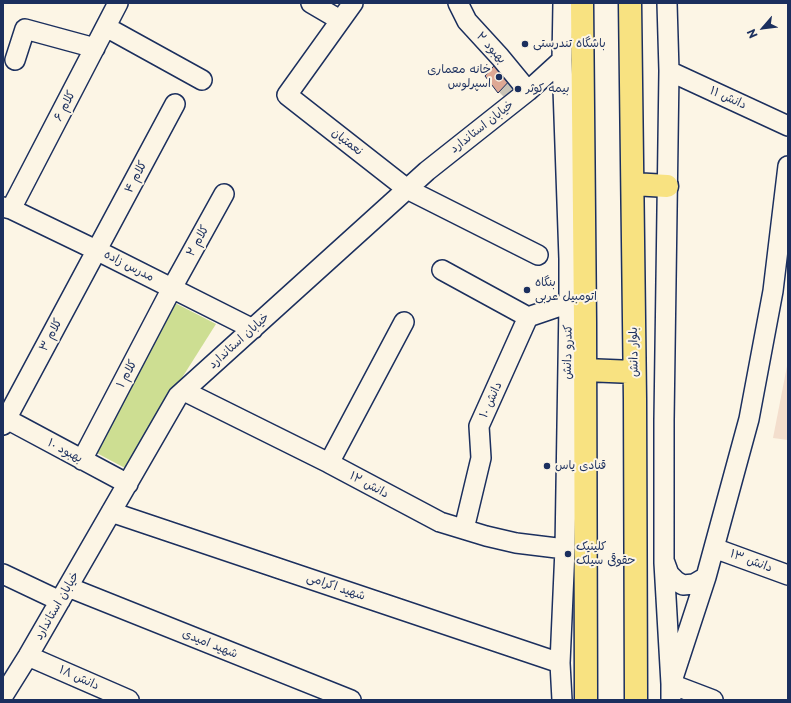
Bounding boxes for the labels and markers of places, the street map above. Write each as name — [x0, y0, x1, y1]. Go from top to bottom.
place label: باشگاه تندرستی — [533, 37, 606, 51]
marker: باشگاه تندرستی — [520, 39, 530, 49]
place label: خانه معماری اسپرلوس — [427, 63, 491, 91]
marker: خانه معماری اسپرلوس — [494, 72, 504, 82]
place label: بیمه کوثر — [526, 82, 569, 96]
marker: بیمه کوثر — [513, 84, 523, 94]
place label: بنگاه اتومبیل عربی — [535, 276, 597, 304]
marker: بنگاه اتومبیل عربی — [522, 285, 532, 295]
place label: قنادی یاس — [555, 459, 606, 473]
marker: قنادی یاس — [542, 461, 552, 471]
place label: کلینیک حقوقی سیلک — [576, 540, 635, 568]
marker: کلینیک حقوقی سیلک — [563, 549, 573, 559]

